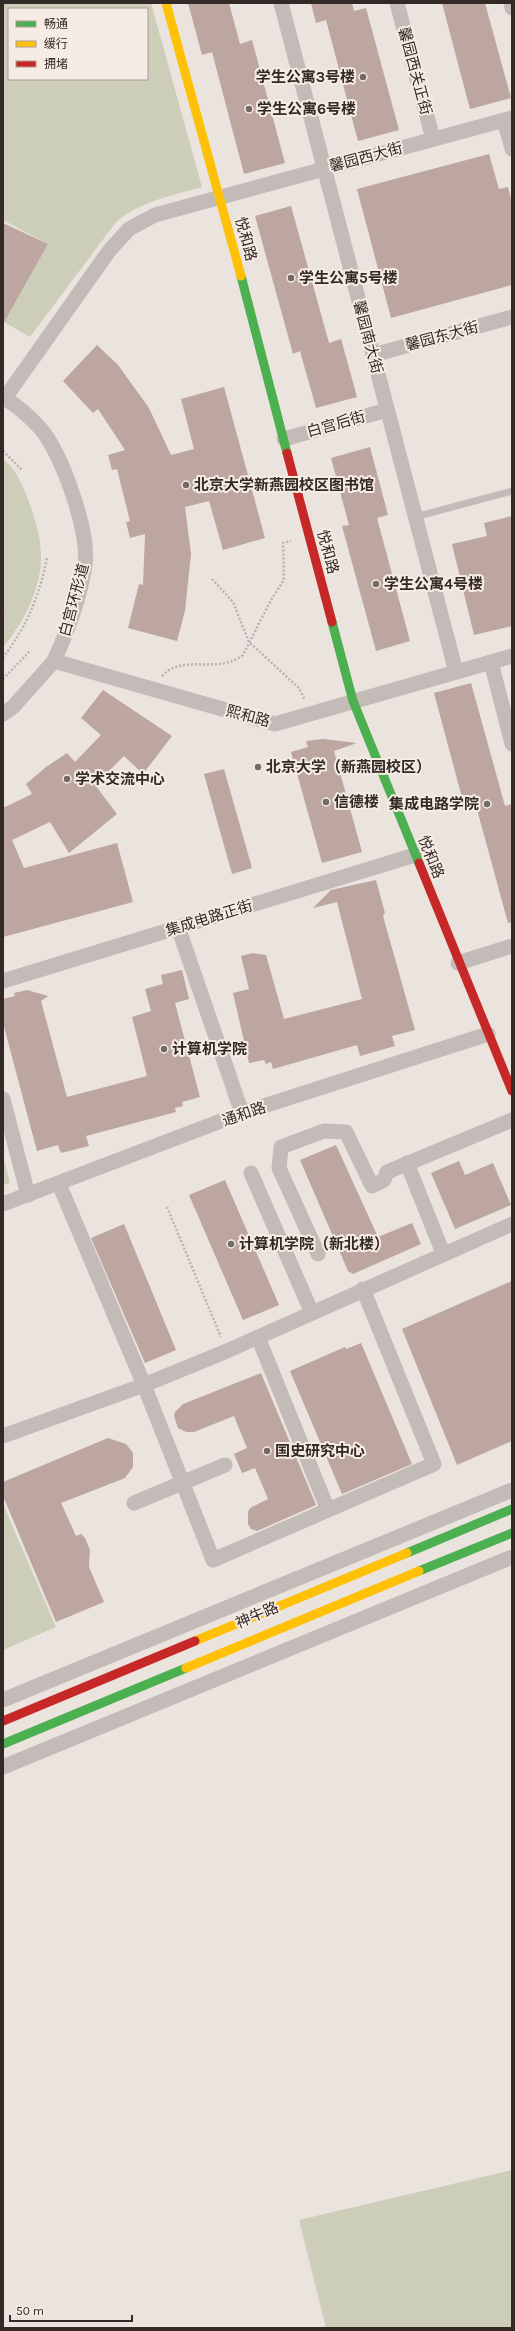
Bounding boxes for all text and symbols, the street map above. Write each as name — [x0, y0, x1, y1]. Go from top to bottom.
legend — [8, 8, 148, 80]
text: 畅通 — [44, 17, 68, 31]
street label: 馨园西关正街 — [395, 25, 435, 117]
text: 缓行 — [44, 37, 68, 51]
text: 拥堵 — [44, 57, 68, 71]
place label: 学生公寓3号楼 — [256, 68, 355, 86]
marker: 学生公寓3号楼 — [358, 72, 368, 82]
place label: 学生公寓6号楼 — [257, 100, 356, 118]
marker: 学生公寓6号楼 — [244, 104, 254, 114]
street label: 馨园西大街 — [327, 139, 405, 175]
street label: 悦和路 — [231, 215, 261, 263]
place label: 学生公寓5号楼 — [299, 269, 398, 287]
marker: 学生公寓5号楼 — [286, 273, 296, 283]
street label: 馨园南大街 — [350, 298, 386, 376]
street label: 馨园东大街 — [403, 318, 481, 354]
street label: 白宫后街 — [305, 407, 367, 441]
place label: 北京大学新燕园校区图书馆 — [194, 476, 374, 494]
marker: 北京大学新燕园校区图书馆 — [181, 480, 191, 490]
street label: 悦和路 — [313, 528, 343, 576]
street label: 白宫环形道 — [56, 561, 92, 639]
place label: 学生公寓4号楼 — [384, 575, 483, 593]
marker: 学生公寓4号楼 — [371, 579, 381, 589]
street label: 熙和路 — [224, 701, 272, 731]
place label: 北京大学（新燕园校区） — [266, 758, 431, 776]
marker: 北京大学（新燕园校区） — [253, 762, 263, 772]
place label: 学术交流中心 — [75, 770, 165, 788]
marker: 学术交流中心 — [62, 774, 72, 784]
place label: 信德楼 — [334, 793, 379, 811]
place label: 集成电路学院 — [388, 795, 479, 813]
marker: 信德楼 — [321, 797, 331, 807]
marker: 集成电路学院 — [482, 799, 492, 809]
street label: 悦和路 — [414, 833, 448, 881]
street label: 集成电路正街 — [163, 896, 255, 940]
place label: 计算机学院 — [172, 1040, 247, 1058]
marker: 计算机学院 — [159, 1044, 169, 1054]
street label: 通和路 — [220, 1098, 268, 1130]
place label: 计算机学院（新北楼） — [239, 1235, 389, 1253]
marker: 计算机学院（新北楼） — [226, 1239, 236, 1249]
place label: 国史研究中心 — [275, 1442, 365, 1460]
marker: 国史研究中心 — [262, 1446, 272, 1456]
street label: 神牛路 — [233, 1598, 281, 1632]
scale bar — [10, 2297, 132, 2323]
text: 50 m — [16, 2304, 44, 2318]

